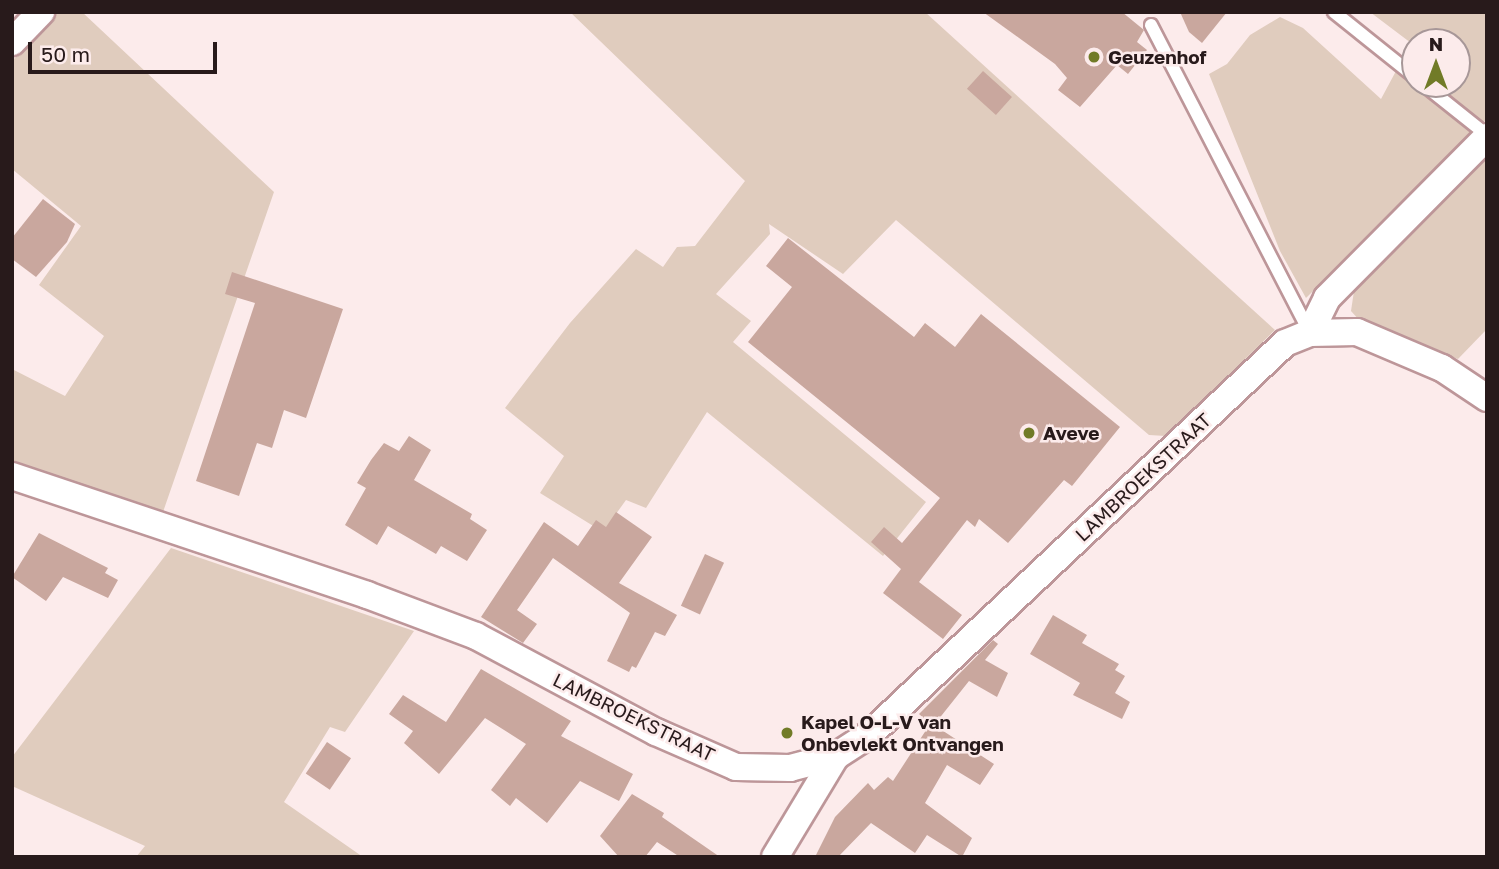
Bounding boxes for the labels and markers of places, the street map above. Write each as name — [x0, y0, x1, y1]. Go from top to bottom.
place label: Geuzenhof — [1108, 46, 1207, 68]
marker: Geuzenhof — [1086, 49, 1102, 65]
place label: Aveve — [1043, 422, 1100, 444]
marker: Aveve — [1021, 425, 1037, 441]
place label: Kapel O-L-V van Onbevlekt Ontvangen — [801, 711, 1004, 755]
marker: Kapel O-L-V van Onbevlekt Ontvangen — [779, 725, 795, 741]

